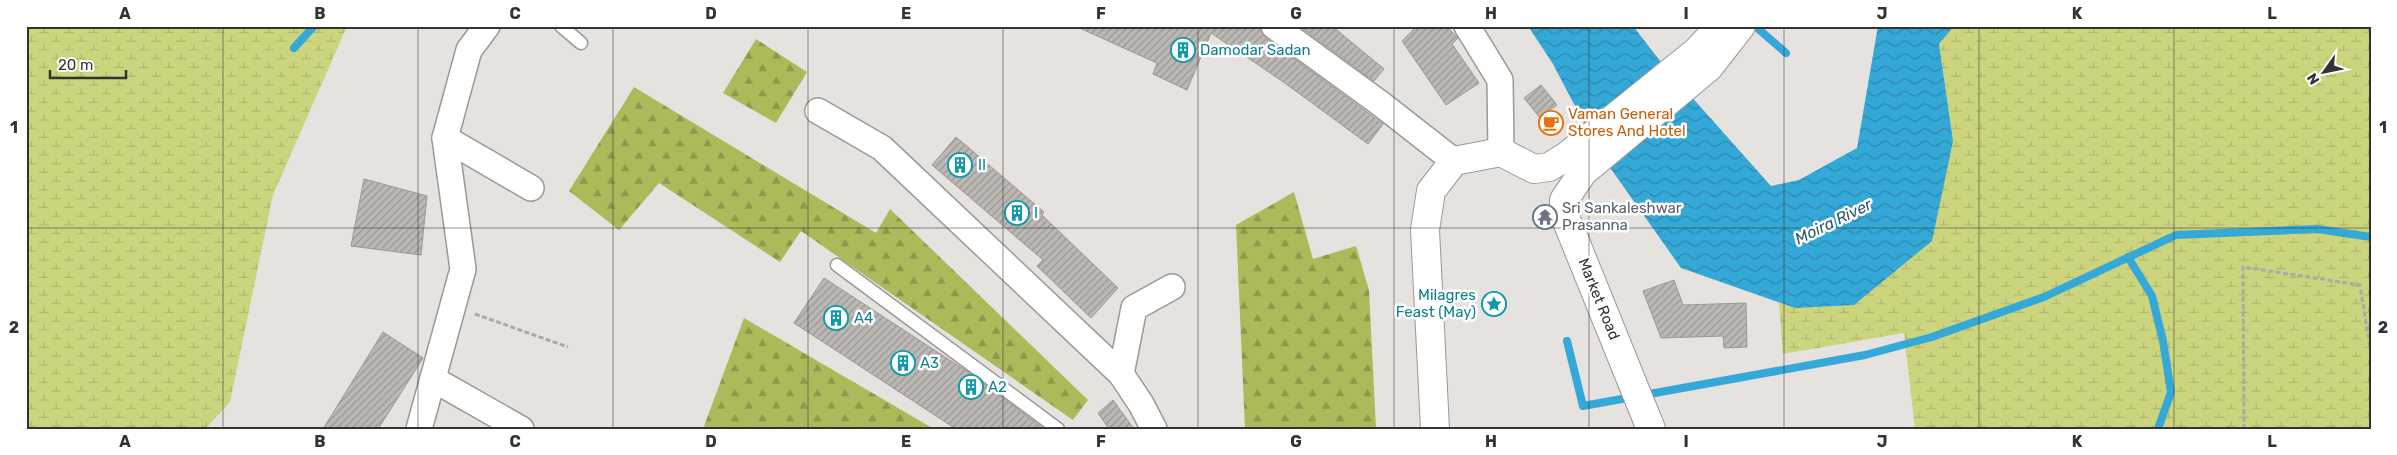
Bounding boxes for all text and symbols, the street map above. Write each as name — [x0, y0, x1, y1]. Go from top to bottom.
text: A — [119, 4, 131, 23]
text: B — [314, 4, 326, 23]
text: C — [509, 4, 521, 23]
text: D — [705, 4, 717, 23]
text: E — [901, 4, 911, 23]
text: F — [1096, 4, 1106, 23]
text: G — [1290, 4, 1302, 23]
text: H — [1485, 4, 1497, 23]
text: I — [1683, 4, 1689, 23]
text: J — [1877, 4, 1887, 23]
text: K — [2072, 4, 2083, 23]
text: L — [2267, 4, 2277, 23]
building icon: Damodar Sadan — [1170, 37, 1196, 63]
place label: Damodar Sadan — [1200, 41, 1311, 59]
scale bar — [50, 48, 126, 80]
north arrow — [2300, 48, 2350, 98]
text: 20 m — [58, 56, 93, 74]
text: N — [2304, 70, 2323, 88]
place label: Vaman General Stores And Hotel — [1568, 105, 1686, 140]
cafe icon: Vaman General Stores And Hotel — [1538, 110, 1564, 136]
text: 1 — [10, 118, 18, 137]
text: 1 — [2379, 118, 2387, 137]
building icon: II — [947, 152, 973, 178]
place label: II — [978, 156, 986, 174]
water label: Moira River — [1792, 194, 1876, 248]
place label: Sri Sankaleshwar Prasanna — [1562, 199, 1682, 234]
building icon: I — [1004, 200, 1030, 226]
place label: I — [1034, 204, 1038, 222]
temple icon: Sri Sankaleshwar Prasanna — [1532, 204, 1558, 230]
street label: Market Road — [1574, 255, 1624, 343]
place label: Milagres Feast (May) — [1396, 286, 1476, 321]
place icon: Milagres Feast (May) — [1481, 291, 1507, 317]
building icon: A4 — [823, 305, 849, 331]
place label: A4 — [854, 309, 873, 327]
text: 2 — [9, 318, 19, 337]
text: 2 — [2378, 318, 2388, 337]
building icon: A3 — [890, 350, 916, 376]
place label: A3 — [920, 354, 939, 372]
building icon: A2 — [958, 374, 984, 400]
place label: A2 — [988, 378, 1007, 396]
text: A — [119, 432, 131, 451]
text: B — [314, 432, 326, 451]
text: C — [509, 432, 521, 451]
text: D — [705, 432, 717, 451]
text: E — [901, 432, 911, 451]
text: F — [1096, 432, 1106, 451]
text: G — [1290, 432, 1302, 451]
text: H — [1485, 432, 1497, 451]
text: I — [1683, 432, 1689, 451]
text: J — [1877, 432, 1887, 451]
text: K — [2072, 432, 2083, 451]
text: L — [2267, 432, 2277, 451]

